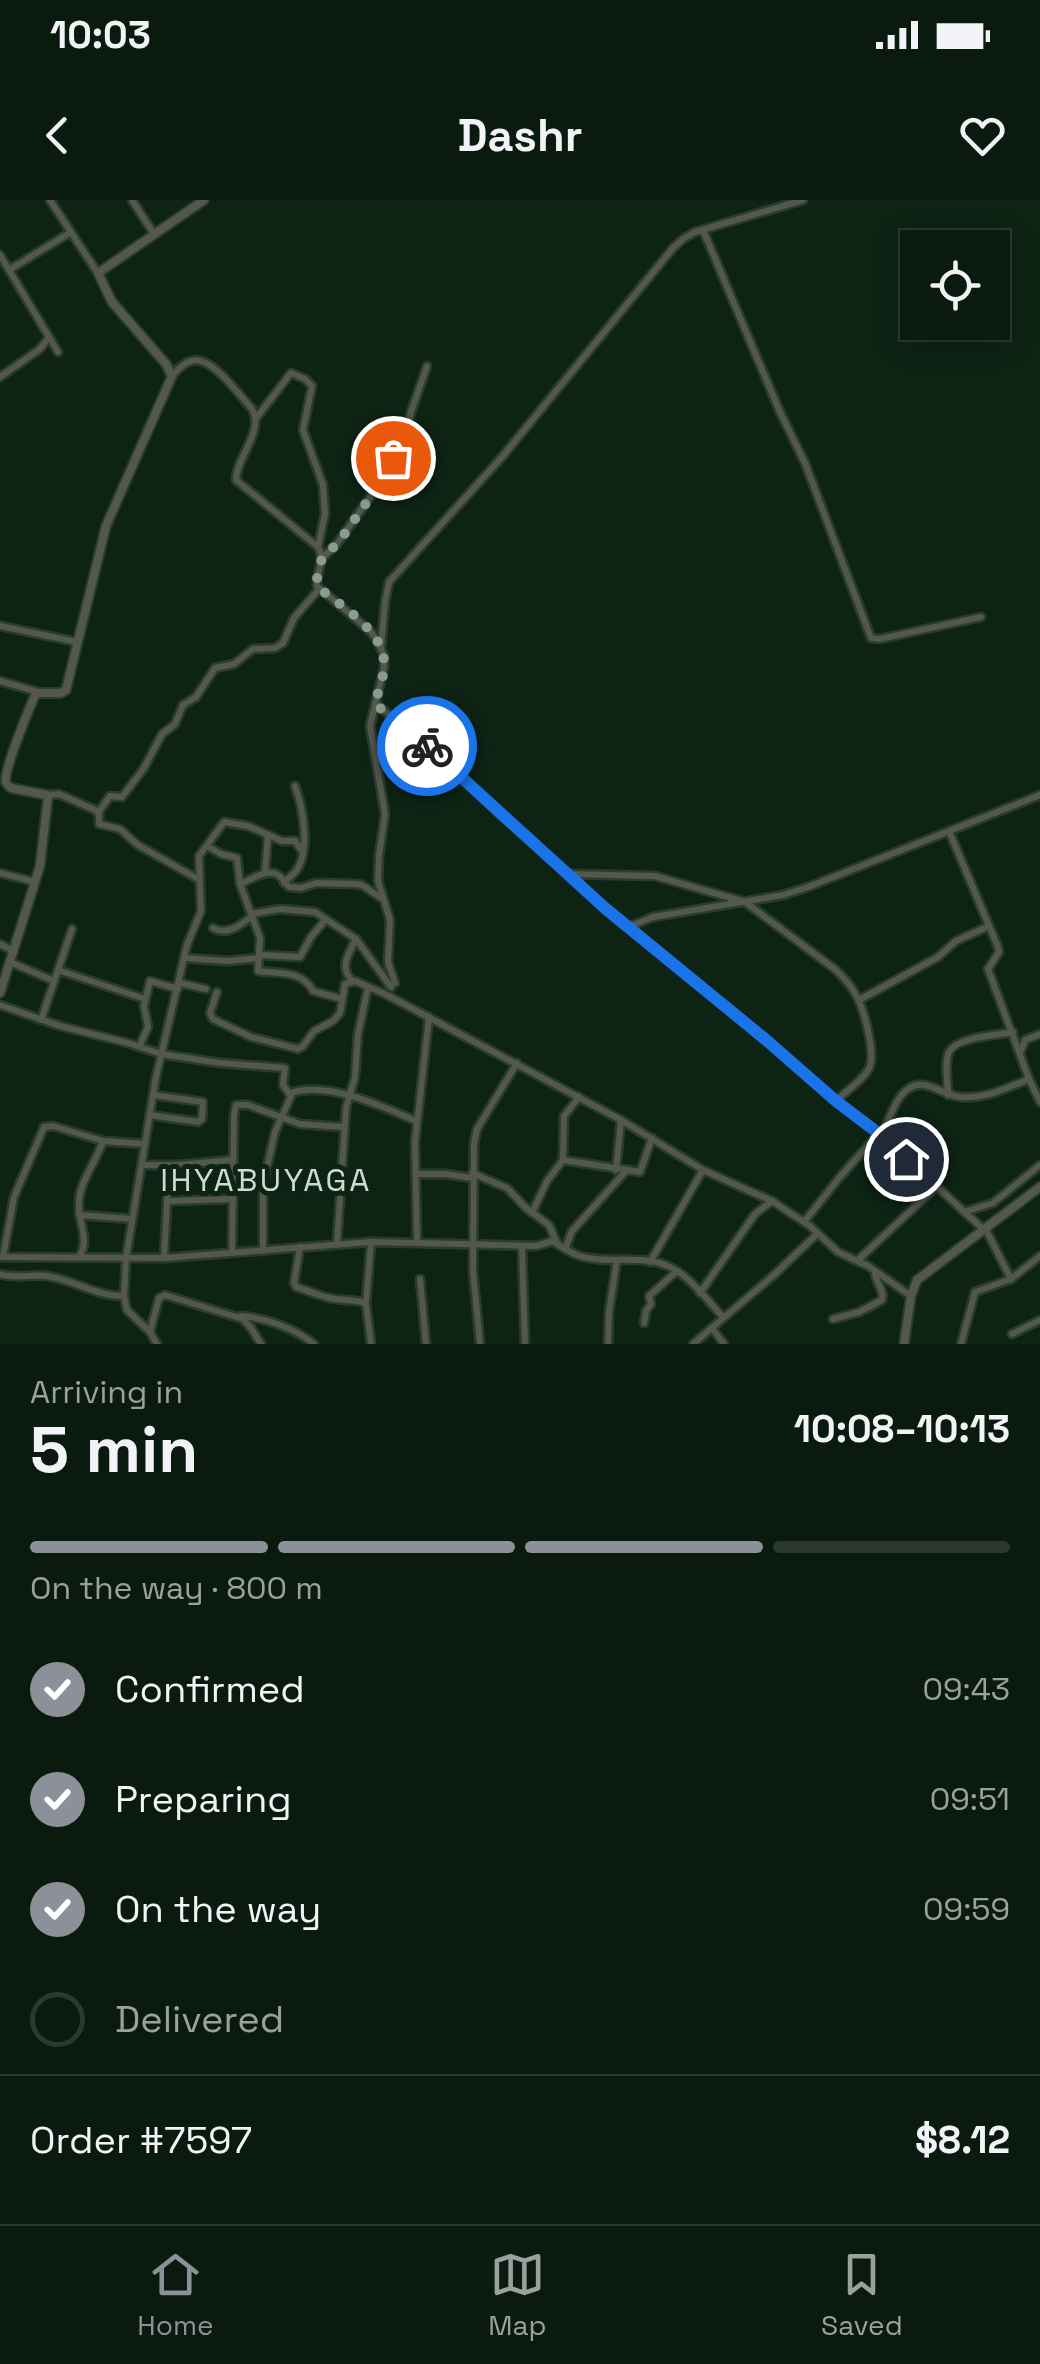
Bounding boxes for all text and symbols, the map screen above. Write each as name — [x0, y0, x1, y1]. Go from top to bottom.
text: 10:03 — [50, 11, 151, 59]
text: Dashr — [458, 107, 582, 164]
icon: back — [30, 108, 85, 163]
icon: heart — [955, 108, 1010, 163]
map controls — [900, 230, 1010, 340]
button: locate — [900, 230, 1010, 340]
pin — [351, 416, 436, 501]
icon: bag — [366, 431, 421, 486]
courier — [377, 696, 477, 796]
icon: bike — [400, 719, 455, 774]
pin — [864, 1117, 949, 1202]
icon: home — [879, 1132, 934, 1187]
district label: IHYABUYAGA — [160, 1160, 372, 1200]
text: Arriving in — [30, 1372, 183, 1412]
text: 10:08–10:13 — [794, 1405, 1010, 1453]
text: 5 min — [30, 1408, 198, 1491]
text: On the way · 800 m — [30, 1568, 323, 1608]
icon: check — [30, 1662, 85, 1717]
text: Confirmed — [115, 1665, 305, 1713]
text: 09:43 — [922, 1669, 1010, 1709]
icon: check — [30, 1772, 85, 1827]
text: Preparing — [115, 1775, 292, 1823]
text: 09:51 — [930, 1779, 1010, 1819]
icon: check — [30, 1882, 85, 1937]
text: On the way — [115, 1885, 321, 1933]
text: 09:59 — [923, 1889, 1010, 1929]
text: Delivered — [115, 1995, 284, 2043]
text: Order #7597 — [30, 2116, 252, 2164]
text: $8.12 — [915, 2116, 1010, 2164]
tab: Home — [137, 2247, 214, 2343]
tab: Map — [488, 2247, 547, 2343]
tab: Saved — [821, 2247, 903, 2343]

